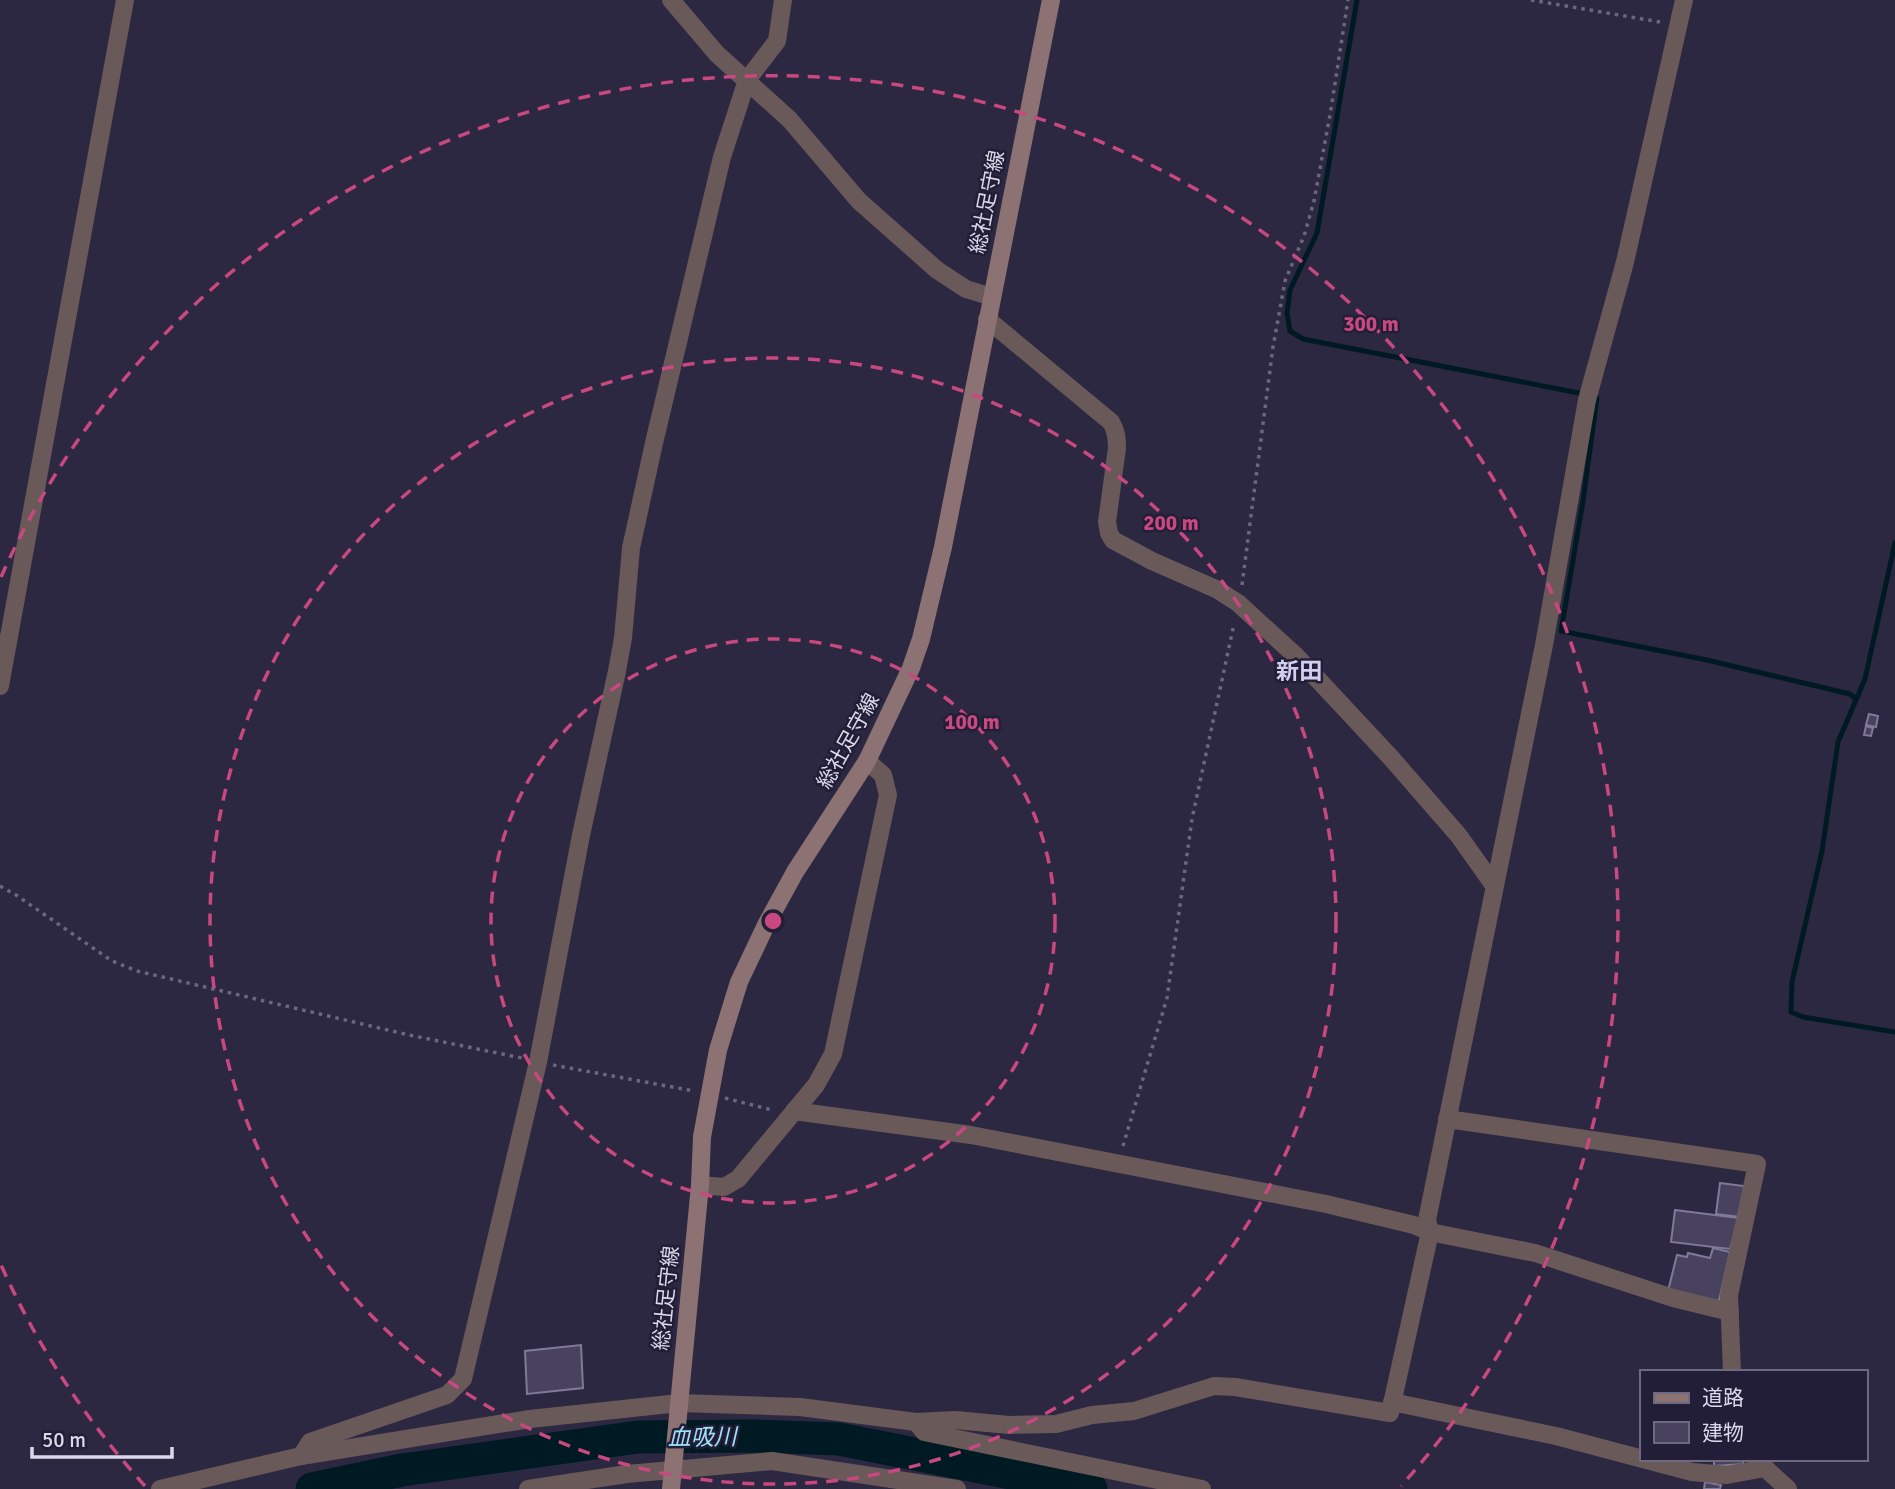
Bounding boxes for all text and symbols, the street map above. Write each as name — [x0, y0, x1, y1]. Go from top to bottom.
street label: 総社足守線 — [964, 148, 1010, 256]
text: 300 m — [1343, 311, 1399, 337]
text: 200 m — [1143, 510, 1199, 536]
district label: 新田 — [1276, 657, 1322, 686]
street label: 総社足守線 — [811, 689, 885, 793]
text: 100 m — [944, 709, 1000, 735]
centre of rings — [761, 909, 785, 933]
street label: 総社足守線 — [648, 1244, 684, 1352]
legend — [1640, 1370, 1867, 1461]
text: 道路 — [1702, 1385, 1744, 1411]
scale bar — [32, 1416, 172, 1460]
text: 建物 — [1702, 1420, 1744, 1446]
water label: 血吸川 — [667, 1422, 740, 1453]
text: 50 m — [42, 1427, 86, 1453]

